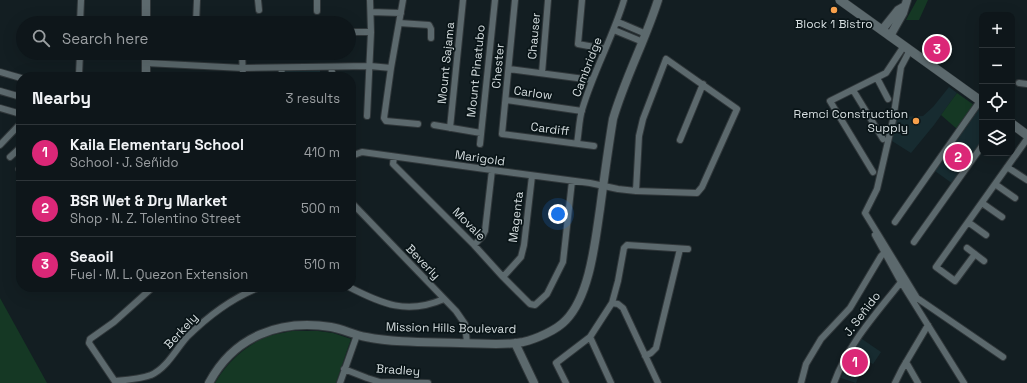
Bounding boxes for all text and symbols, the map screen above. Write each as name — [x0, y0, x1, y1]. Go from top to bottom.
marker: Block 1 Bistro — [829, 5, 839, 15]
street label: Chauser — [524, 11, 544, 60]
map controls — [979, 12, 1015, 156]
button: + — [979, 12, 1015, 48]
search box — [16, 16, 356, 60]
place label: Block 1 Bistro — [795, 16, 873, 32]
street label: Mount Sajama — [434, 21, 458, 105]
street label: Mount Pinatubo — [463, 24, 489, 118]
icon: search — [30, 27, 52, 49]
text: Search here — [62, 29, 148, 48]
pin: 3 — [924, 34, 950, 64]
street label: Cambridge — [568, 35, 606, 99]
street label: Chester — [488, 42, 508, 89]
button: − — [979, 48, 1015, 84]
street label: Carlow — [513, 82, 553, 104]
button: locate — [979, 84, 1015, 120]
text: Nearby — [32, 87, 91, 109]
text: 3 results — [286, 90, 340, 107]
place label: Remci Construction Supply — [794, 106, 908, 136]
marker: Remci Construction Supply — [911, 116, 921, 126]
street label: Cardiff — [530, 119, 570, 139]
button: layers — [979, 120, 1015, 156]
text: Kaila Elementary School — [70, 135, 244, 154]
pin: 2 — [945, 142, 971, 172]
text: 1 — [42, 144, 48, 161]
text: 410 m — [304, 144, 340, 161]
street label: Marigold — [454, 147, 506, 169]
text: School · J. Señido — [70, 154, 179, 171]
street label: Magenta — [505, 190, 527, 244]
text: BSR Wet & Dry Market — [70, 191, 227, 210]
text: 2 — [41, 200, 49, 217]
text: 500 m — [301, 200, 340, 217]
street label: Movale — [449, 204, 489, 244]
your location — [548, 204, 568, 224]
text: Shop · N. Z. Tolentino Street — [70, 210, 241, 227]
street label: Beverly — [402, 241, 444, 283]
text: Seaoil — [70, 247, 113, 266]
text: 3 — [41, 256, 49, 273]
text: 510 m — [304, 256, 340, 273]
text: Fuel · M. L. Quezon Extension — [70, 266, 248, 283]
street label: J. Señido — [840, 288, 884, 340]
street label: Berkely — [160, 310, 202, 352]
street label: Mission Hills Boulevard — [386, 319, 516, 337]
pin: 1 — [842, 347, 868, 377]
street label: Bradley — [375, 360, 421, 380]

